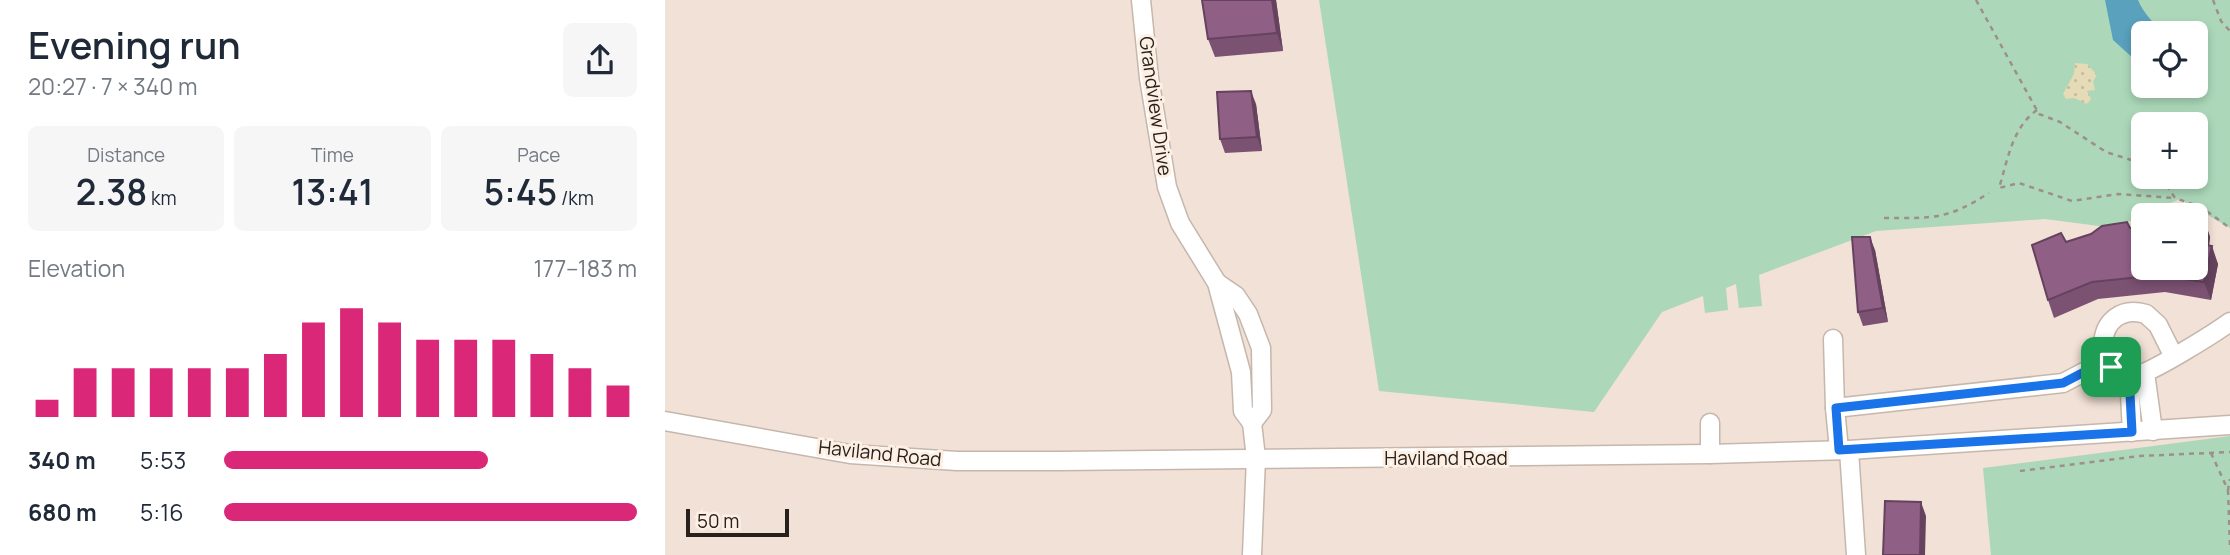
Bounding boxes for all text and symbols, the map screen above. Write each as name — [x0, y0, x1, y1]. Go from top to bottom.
text: Evening run — [28, 18, 241, 70]
map controls — [2131, 21, 2208, 280]
button: locate — [2131, 21, 2208, 98]
button: share — [563, 23, 637, 97]
street label: Grandview Drive — [1133, 35, 1179, 177]
text: 20:27 · 7 × 340 m — [28, 70, 197, 102]
button: + — [2131, 112, 2208, 189]
text: Distance — [87, 142, 165, 168]
text: Time — [311, 142, 354, 168]
text: Pace — [517, 142, 560, 168]
text: 2.38 — [76, 168, 147, 216]
text: 13:41 — [291, 168, 374, 216]
text: 5:45 — [484, 168, 557, 216]
text: km — [147, 185, 177, 211]
text: /km — [557, 185, 594, 211]
button: − — [2131, 203, 2208, 280]
text: Elevation — [28, 252, 125, 284]
text: 177–183 m — [534, 252, 637, 284]
pin — [2081, 337, 2141, 397]
icon: arrive — [2092, 348, 2130, 386]
street label: Haviland Road — [817, 434, 943, 472]
text: 340 m — [28, 444, 96, 476]
text: 5:53 — [140, 444, 186, 476]
street label: Haviland Road — [1384, 445, 1508, 471]
text: 680 m — [28, 496, 97, 528]
text: 5:16 — [140, 496, 183, 528]
scale bar — [686, 506, 789, 538]
text: 50 m — [697, 508, 739, 534]

